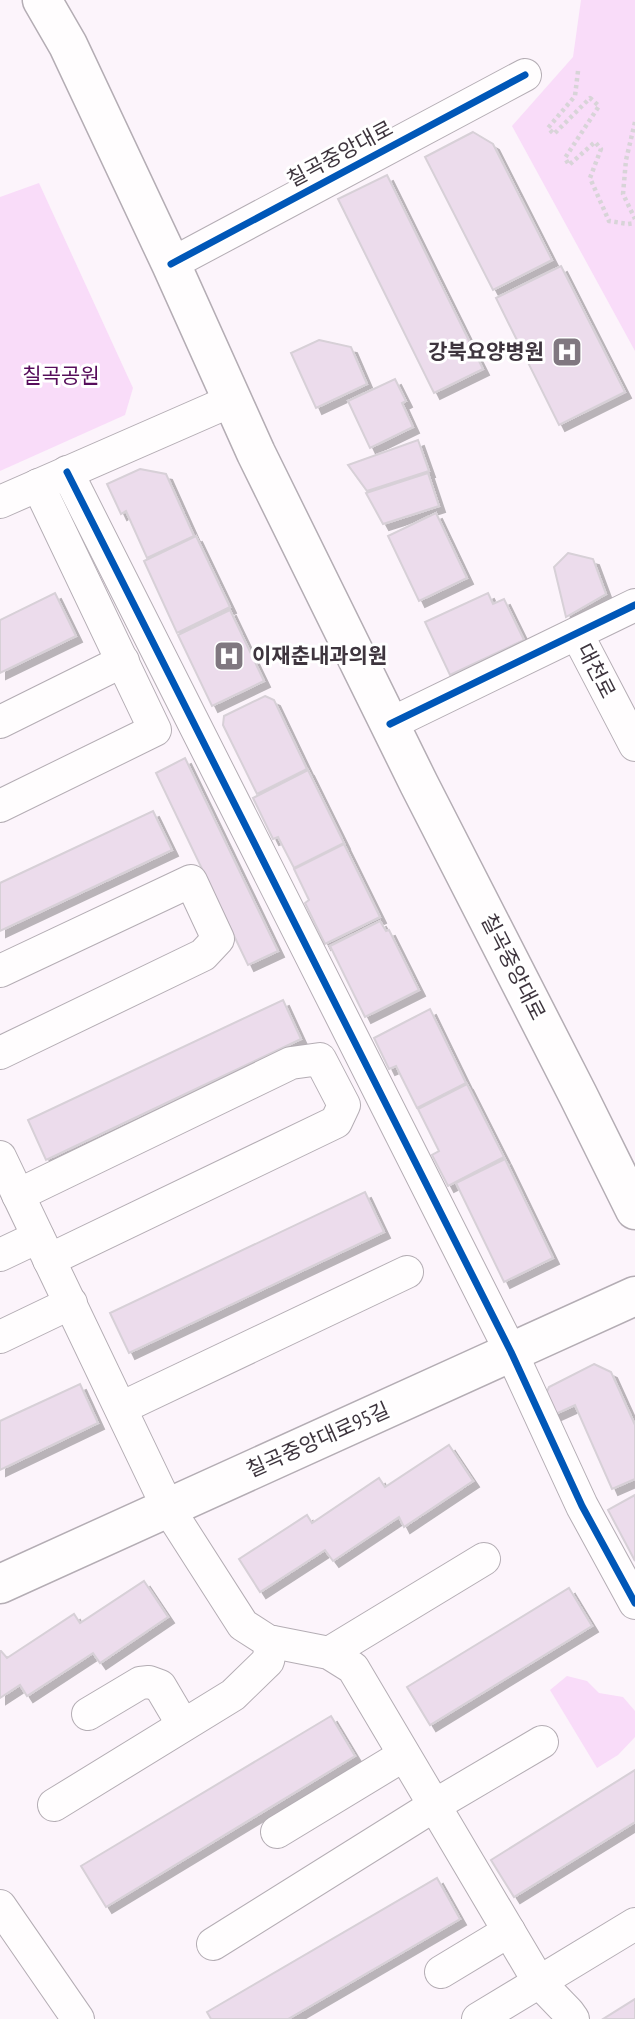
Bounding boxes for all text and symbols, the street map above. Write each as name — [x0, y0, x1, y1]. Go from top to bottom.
street label: 칠곡중앙대로 — [282, 114, 397, 193]
hospital icon: 강북요양병원 — [550, 335, 584, 369]
place label: 강북요양병원 — [428, 338, 544, 365]
park label: 칠곡공원 — [22, 362, 100, 389]
hospital icon: 이재춘내과의원 — [212, 639, 246, 673]
street label: 대천로 — [571, 639, 622, 703]
place label: 이재춘내과의원 — [252, 642, 387, 669]
street label: 칠곡중앙대로 — [475, 909, 552, 1025]
street label: 칠곡중앙대로95길 — [242, 1396, 394, 1483]

